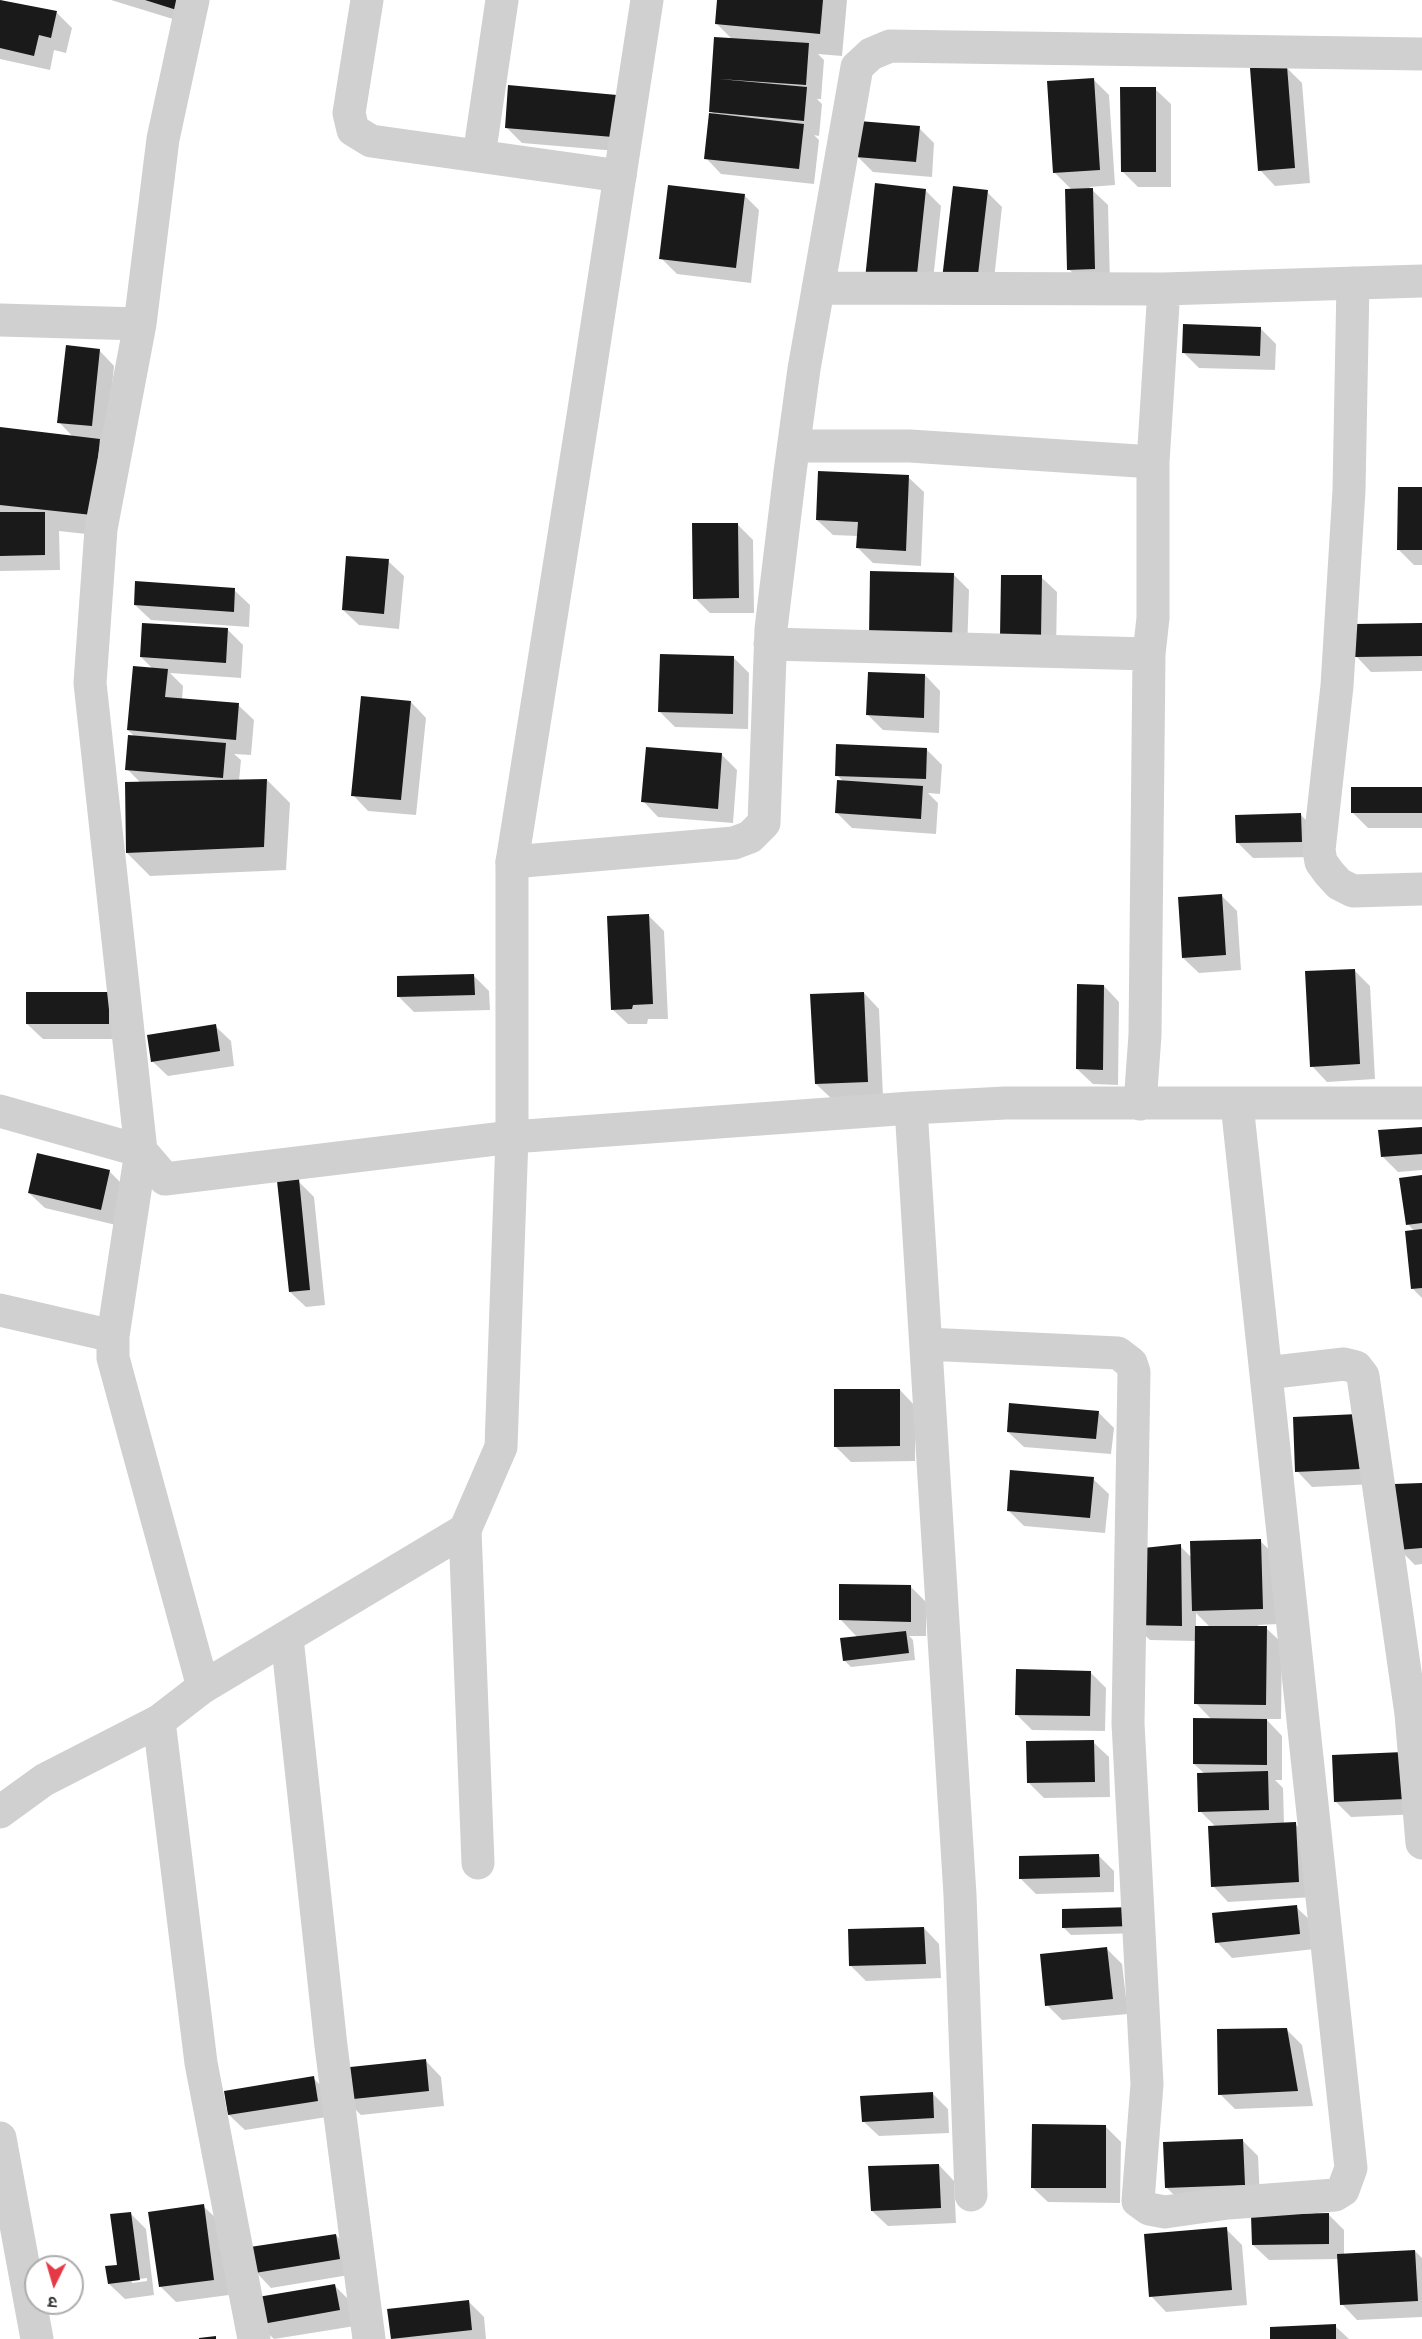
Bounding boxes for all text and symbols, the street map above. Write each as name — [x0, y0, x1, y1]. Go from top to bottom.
north arrow — [24, 2255, 84, 2315]
text: उ — [47, 2292, 58, 2311]

